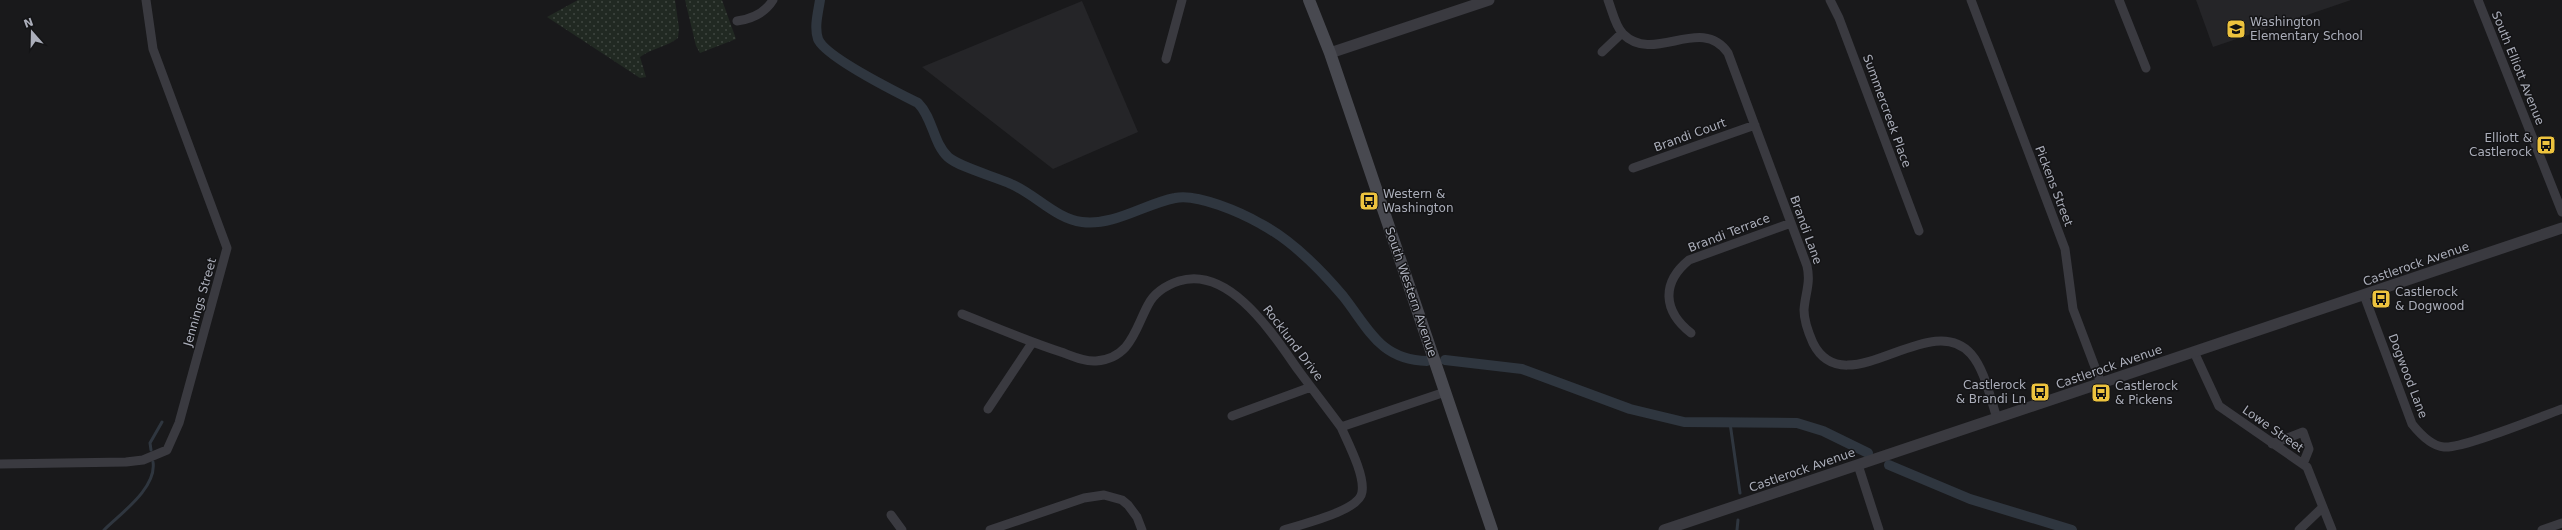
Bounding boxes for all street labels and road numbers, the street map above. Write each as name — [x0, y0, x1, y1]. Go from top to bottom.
street label: South Elliott Avenue — [2489, 9, 2547, 127]
street label: Summercreek Place — [1860, 53, 1914, 169]
street label: Brandi Court — [1652, 115, 1728, 155]
street label: Pickens Street — [2032, 144, 2076, 228]
street label: Brandi Lane — [1787, 194, 1825, 266]
street label: Brandi Terrace — [1686, 211, 1772, 255]
street label: South Western Avenue — [1382, 225, 1440, 359]
street label: Castlerock Avenue — [2361, 239, 2471, 289]
street label: Jennings Street — [180, 256, 219, 349]
street label: Rocklund Drive — [1260, 303, 1326, 383]
street label: Dogwood Lane — [2385, 332, 2431, 420]
street label: Castlerock Avenue — [2054, 342, 2164, 392]
street label: Lowe Street — [2240, 403, 2306, 455]
street label: Castlerock Avenue — [1747, 445, 1857, 495]

